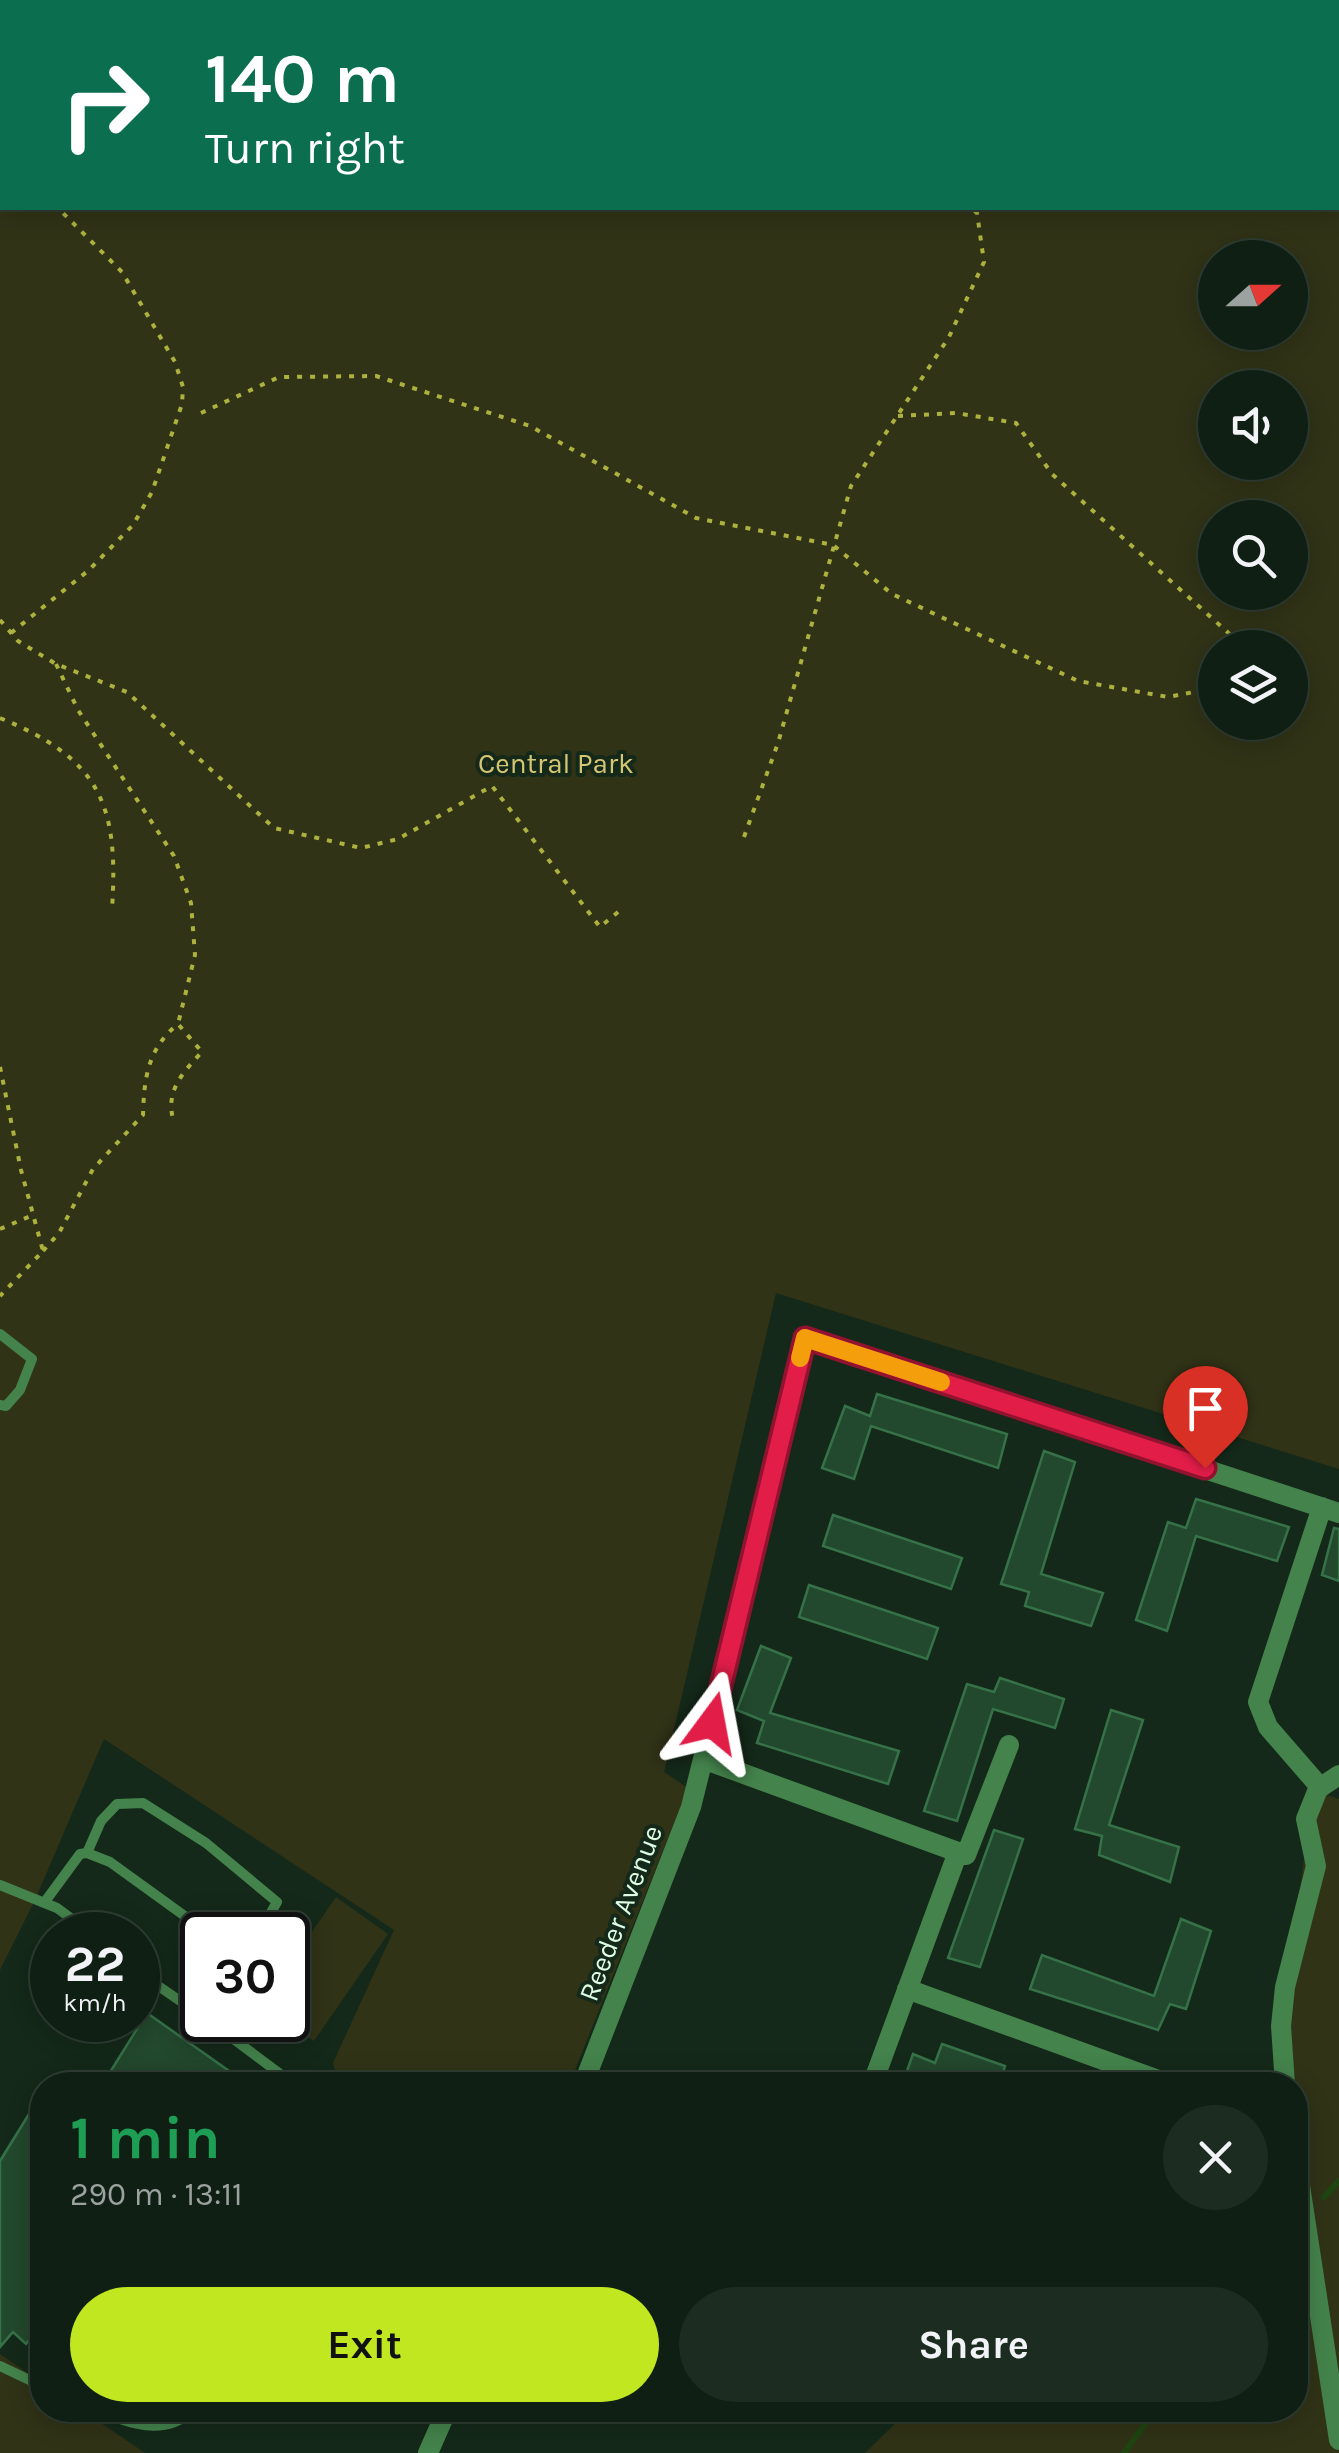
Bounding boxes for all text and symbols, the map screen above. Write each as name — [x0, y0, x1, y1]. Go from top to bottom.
text: 140 m — [205, 38, 400, 120]
icon: right — [40, 40, 170, 170]
text: Turn right — [205, 122, 405, 174]
north arrow — [1198, 240, 1308, 350]
map controls — [1198, 240, 1308, 740]
button: sound — [1198, 370, 1308, 480]
button: search — [1198, 500, 1308, 610]
button: layers — [1198, 630, 1308, 740]
park label: Central Park — [478, 747, 634, 780]
pin — [1163, 1366, 1248, 1469]
icon: arrive — [1178, 1381, 1233, 1436]
position arrow — [660, 1671, 764, 1775]
street label: Reeder Avenue — [572, 1821, 669, 2006]
speed limit sign: 30 — [180, 1912, 310, 2042]
text: 22 — [65, 1935, 125, 1994]
text: km/h — [63, 1988, 127, 2017]
text: 1 min — [70, 2103, 221, 2173]
button: close — [1163, 2105, 1268, 2210]
text: 290 m · 13:11 — [70, 2176, 243, 2213]
button: Exit — [70, 2287, 659, 2402]
button: Share — [679, 2287, 1268, 2402]

